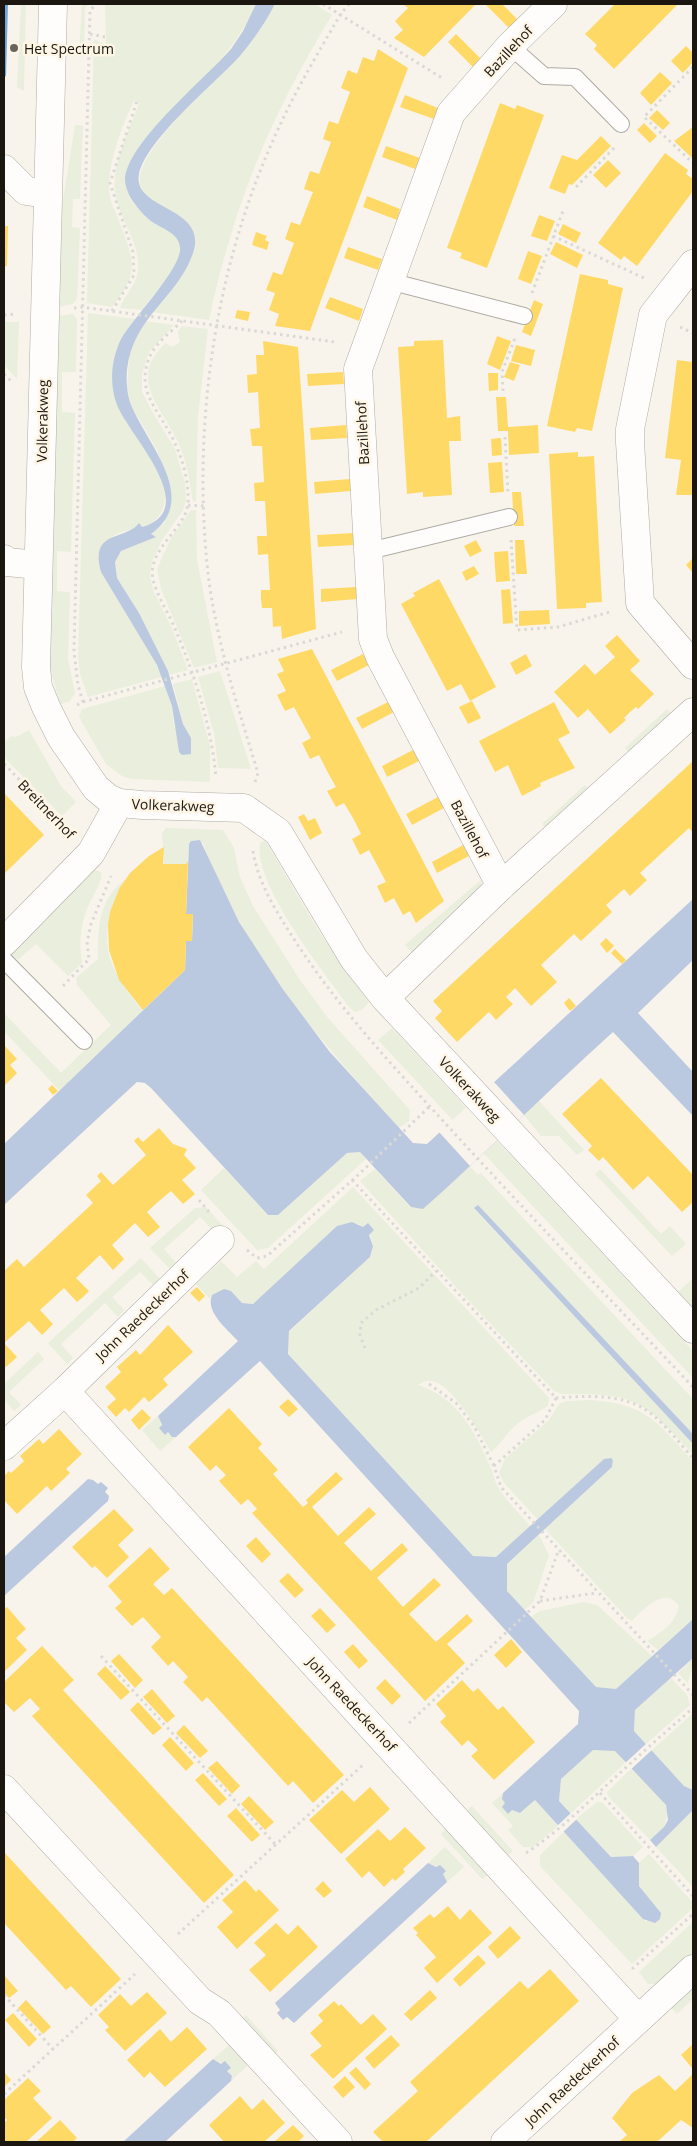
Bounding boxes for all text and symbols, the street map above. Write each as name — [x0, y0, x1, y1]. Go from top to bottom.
street label: Bazillehof — [479, 20, 538, 81]
place label: Het Spectrum — [24, 39, 114, 58]
marker: Het Spectrum — [8, 42, 20, 54]
street label: Volkerakweg — [32, 379, 52, 463]
street label: Bazillehof — [351, 399, 373, 465]
street label: Breitnerhof — [14, 775, 81, 844]
street label: Volkerakweg — [131, 794, 215, 816]
street label: Bazillehof — [447, 796, 494, 863]
street label: Volkerakweg — [435, 1052, 505, 1126]
street label: John Raedeckerhof — [90, 1265, 194, 1366]
street label: John Raedeckerhof — [302, 1651, 402, 1756]
street label: John Raedeckerhof — [519, 2031, 624, 2131]

